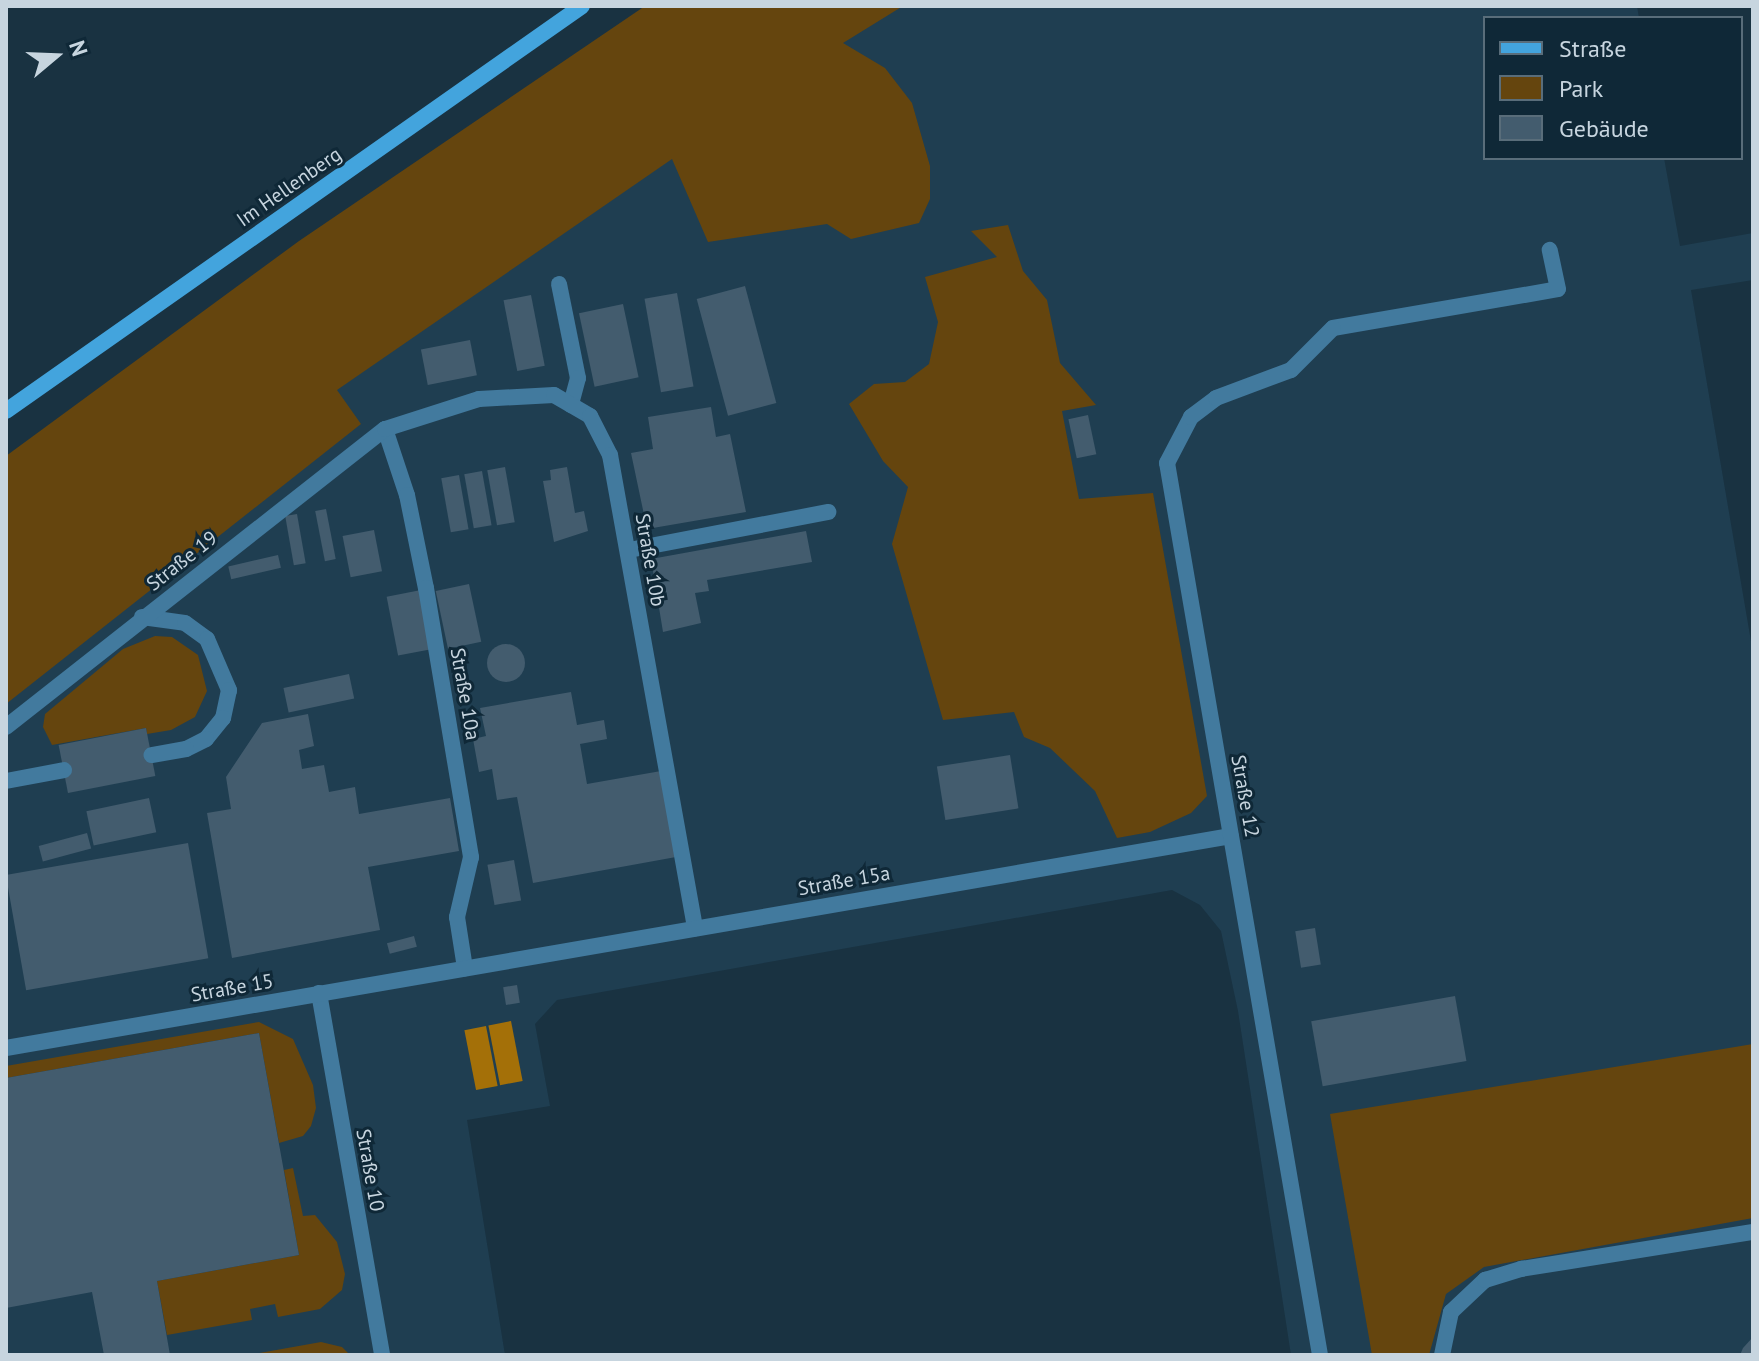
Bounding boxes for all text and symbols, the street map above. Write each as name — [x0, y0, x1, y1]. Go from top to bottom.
north arrow — [16, 16, 96, 96]
legend — [1483, 16, 1743, 160]
text: Straße — [1559, 33, 1626, 64]
text: N — [63, 37, 94, 60]
text: Park — [1559, 73, 1603, 104]
text: Gebäude — [1559, 113, 1649, 144]
street label: Im Hellenberg — [232, 142, 346, 232]
street label: Straße 10b — [630, 512, 670, 608]
street label: Straße 19 — [142, 526, 222, 596]
street label: Straße 10a — [445, 646, 485, 742]
street label: Straße 12 — [1226, 753, 1264, 839]
street label: Straße 15a — [796, 861, 892, 901]
street label: Straße 15 — [189, 969, 275, 1007]
street label: Straße 10 — [351, 1127, 389, 1213]

